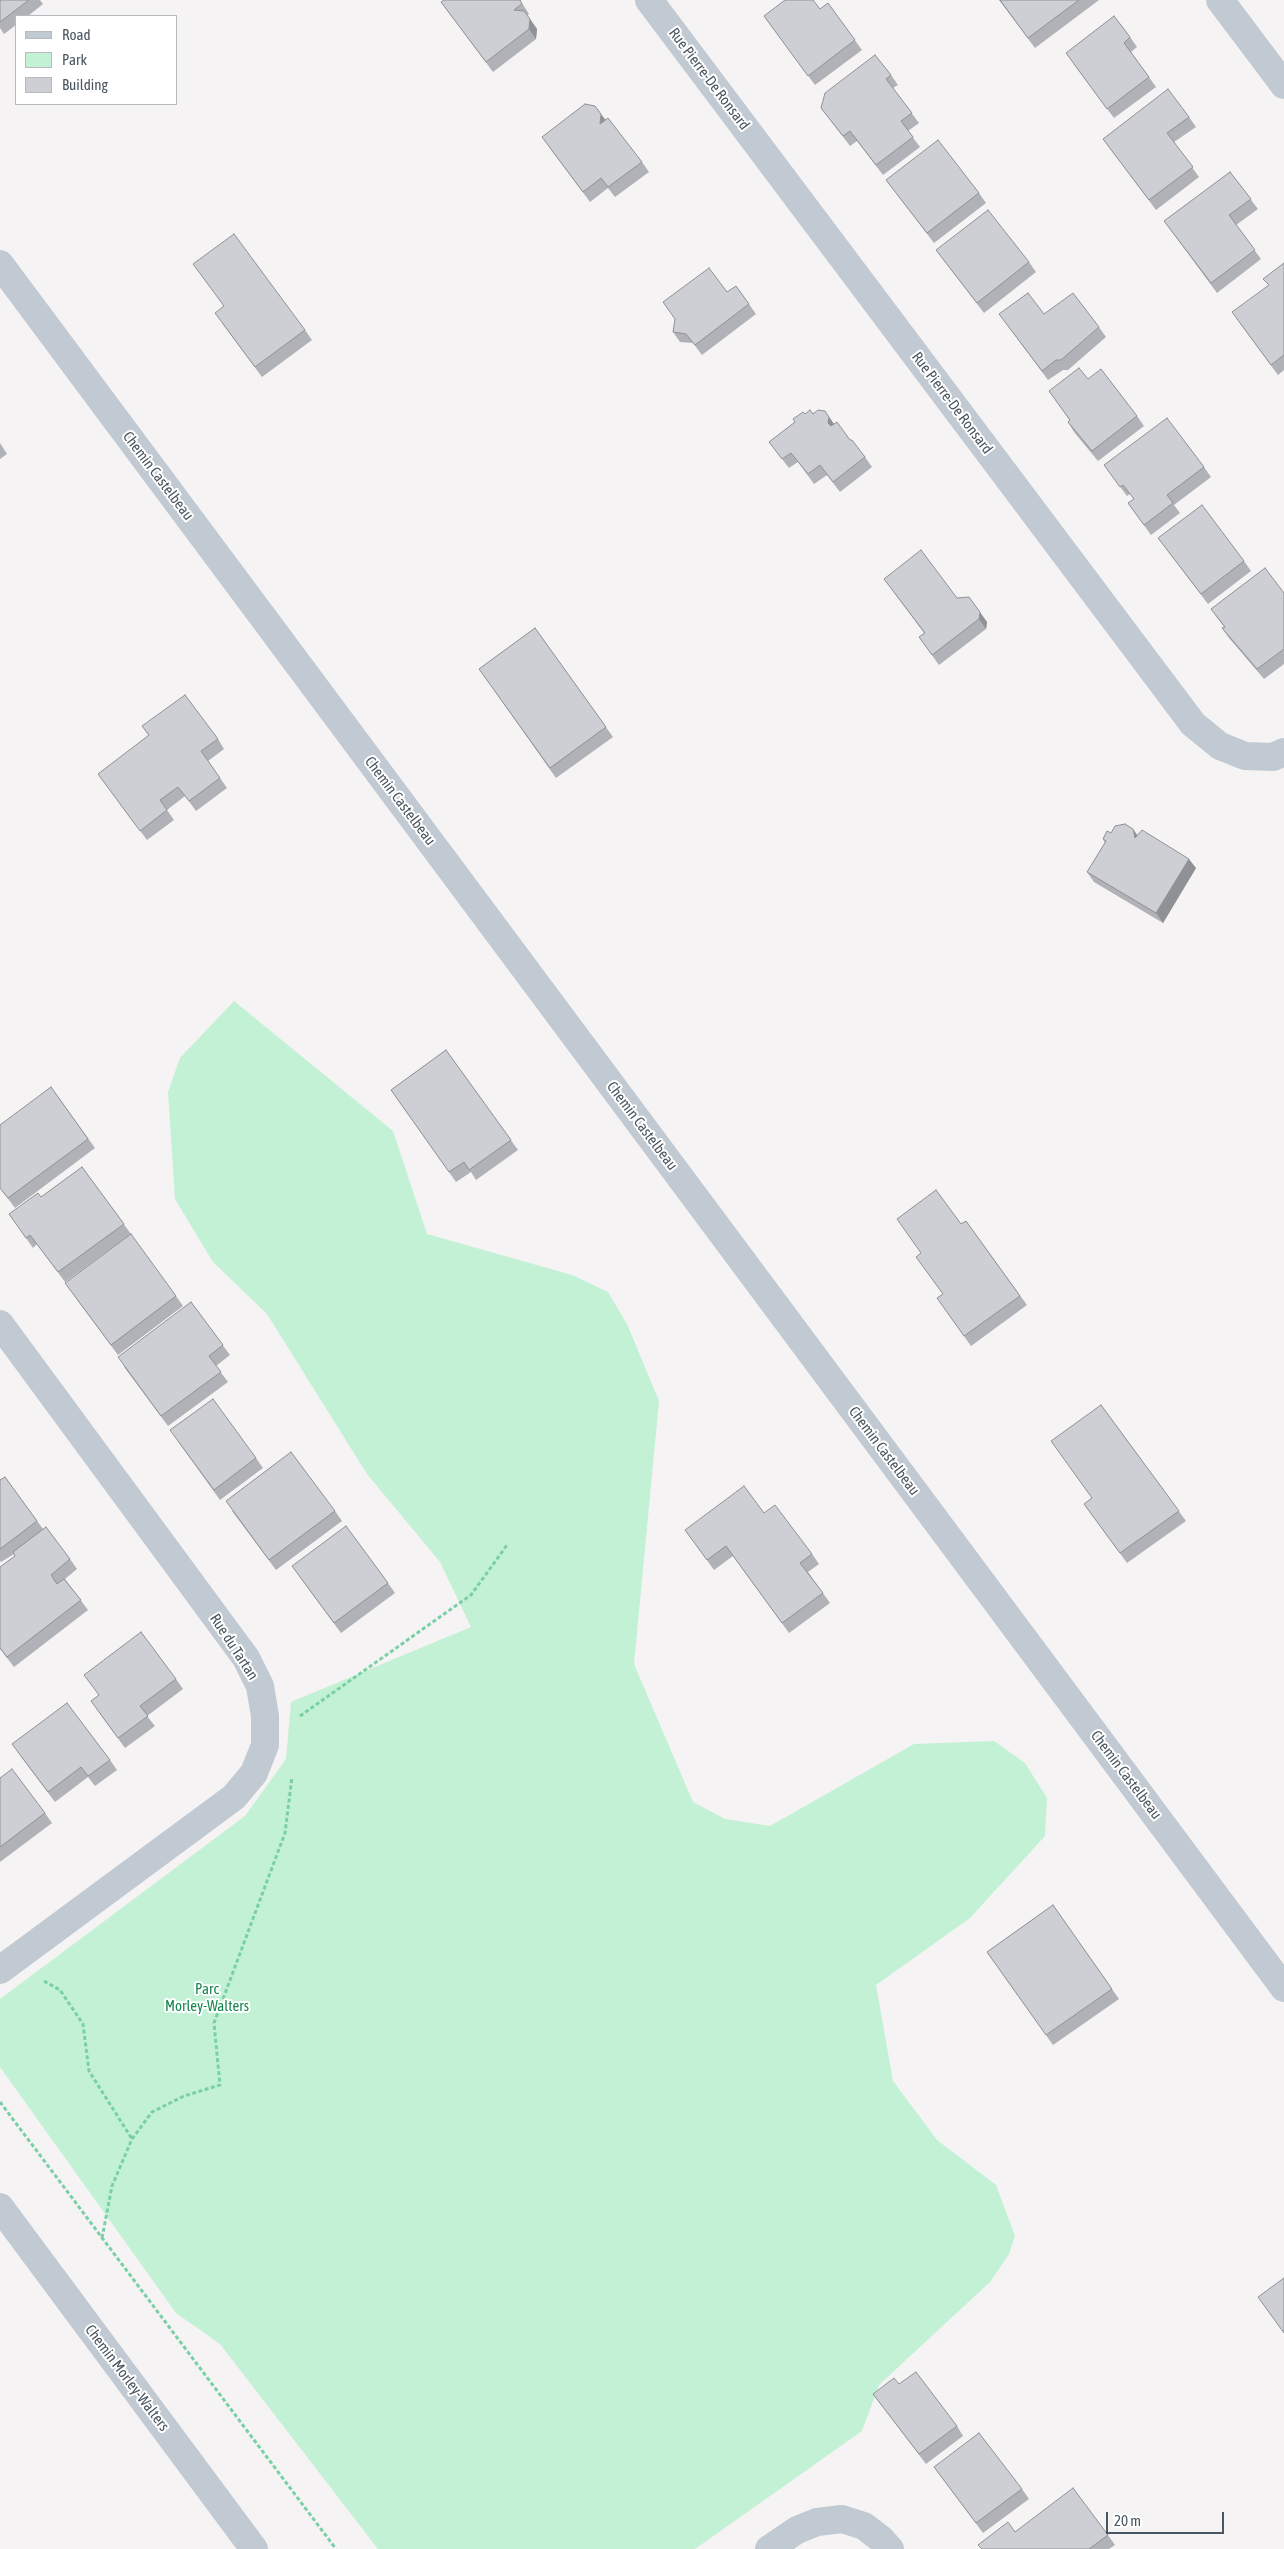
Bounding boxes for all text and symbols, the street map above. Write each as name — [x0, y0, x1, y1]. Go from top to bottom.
legend — [15, 15, 178, 105]
street label: Rue Pierre-De Ronsard — [665, 24, 753, 134]
text: Road — [62, 26, 91, 43]
text: Park — [62, 51, 87, 68]
text: Building — [62, 76, 108, 93]
street label: Rue Pierre-De Ronsard — [908, 348, 996, 458]
street label: Chemin Castelbeau — [119, 428, 197, 524]
street label: Chemin Castelbeau — [361, 753, 439, 849]
street label: Chemin Castelbeau — [603, 1078, 681, 1174]
street label: Chemin Castelbeau — [845, 1403, 923, 1499]
street label: Rue du Tartan — [206, 1610, 262, 1684]
street label: Chemin Castelbeau — [1087, 1727, 1165, 1823]
park label: Parc Morley-Walters — [165, 1980, 249, 2015]
street label: Chemin Morley-Walters — [81, 2321, 173, 2435]
scale bar — [1109, 2502, 1226, 2534]
text: 20 m — [1114, 2512, 1141, 2529]

